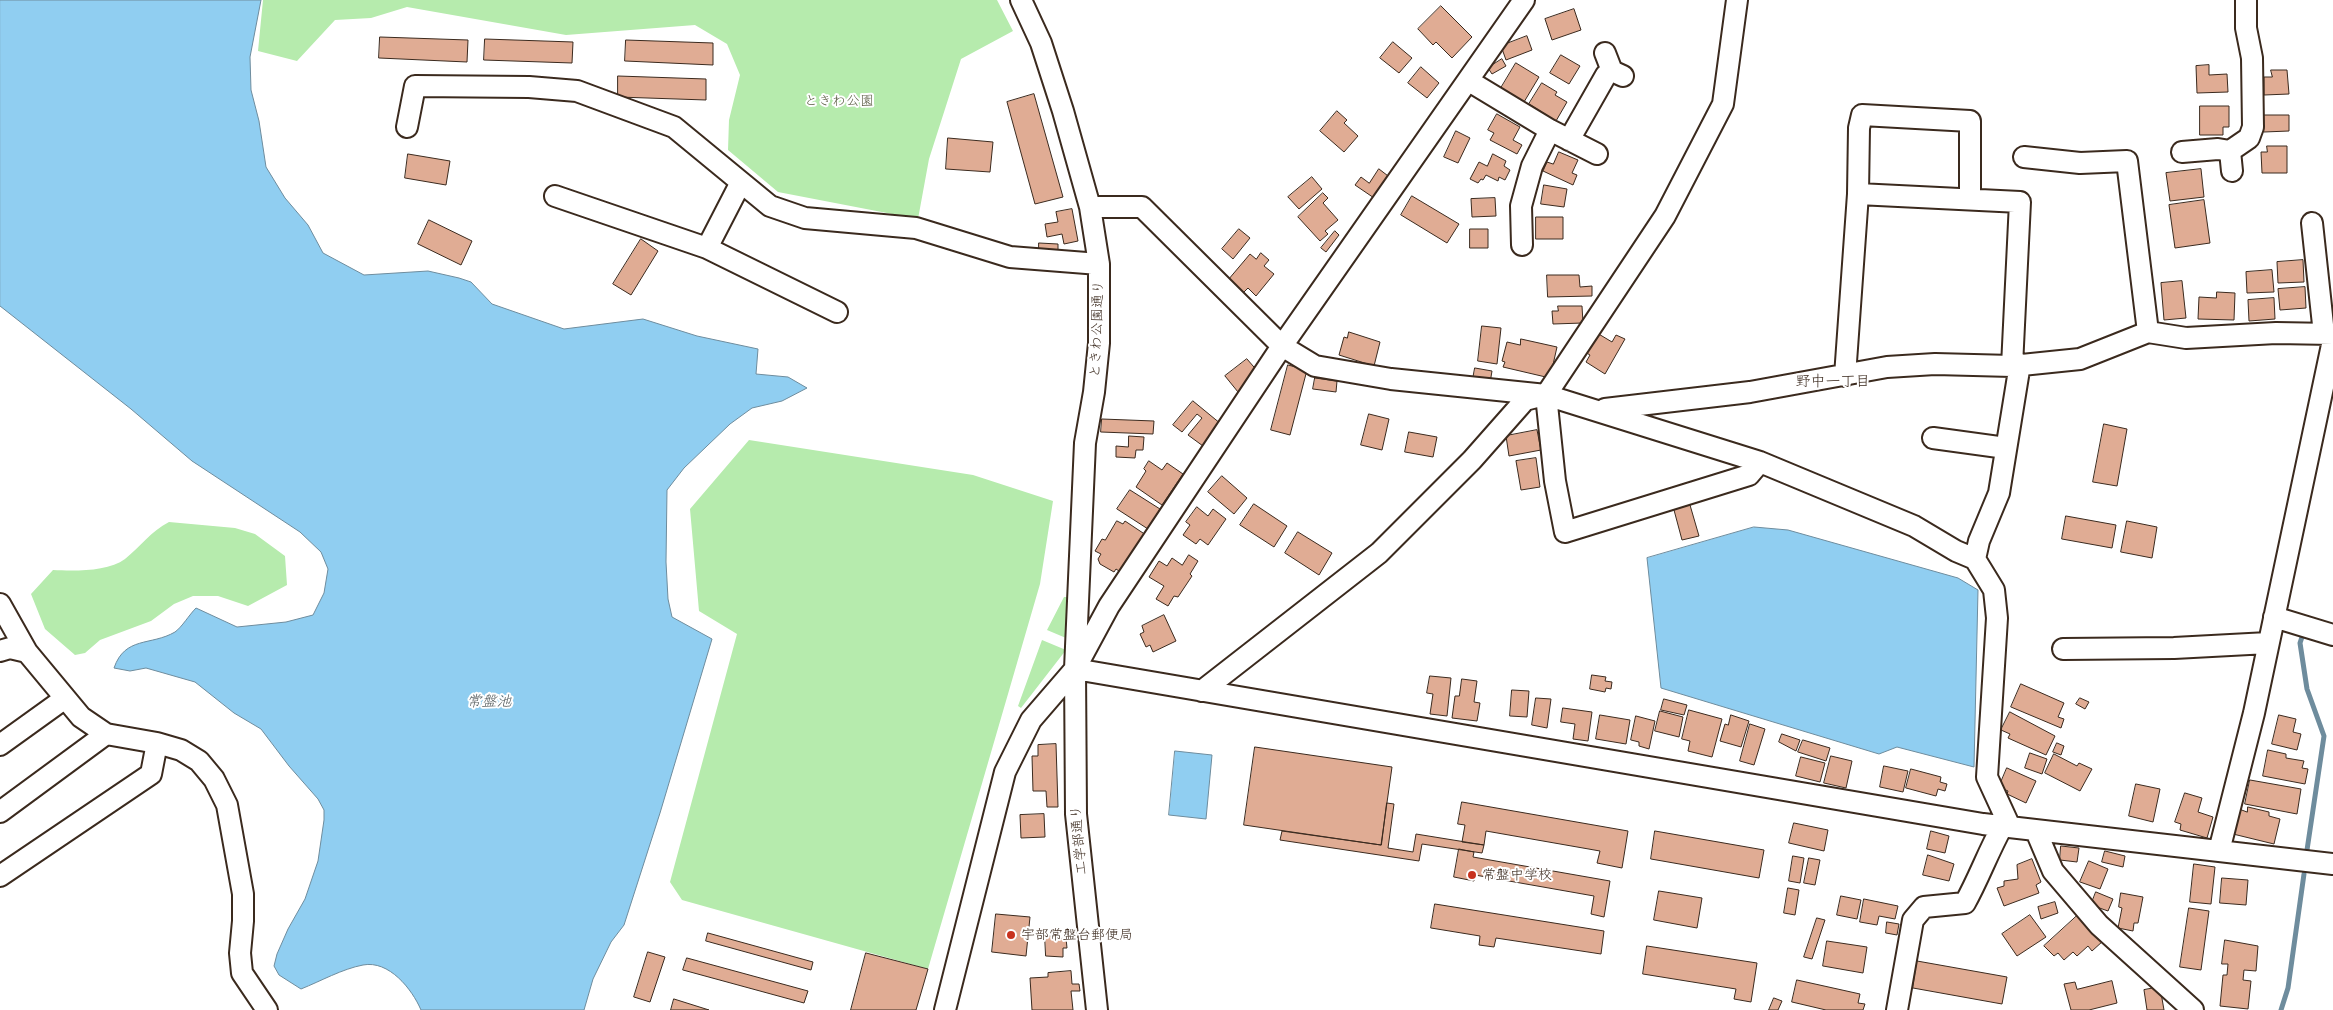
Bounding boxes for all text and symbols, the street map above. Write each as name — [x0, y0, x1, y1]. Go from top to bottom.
park label: ときわ公園 — [804, 93, 874, 109]
street label: ときわ公園通り — [1087, 280, 1107, 378]
district label: 野中一丁目 — [1796, 373, 1870, 391]
water label: 常盤池 — [467, 693, 511, 711]
street label: 工学部通り — [1068, 804, 1090, 876]
place label: 常盤中学校 — [1482, 867, 1552, 883]
marker: 常盤中学校 — [1466, 869, 1478, 881]
place label: 宇部常盤台郵便局 — [1021, 927, 1133, 943]
marker: 宇部常盤台郵便局 — [1005, 929, 1017, 941]

